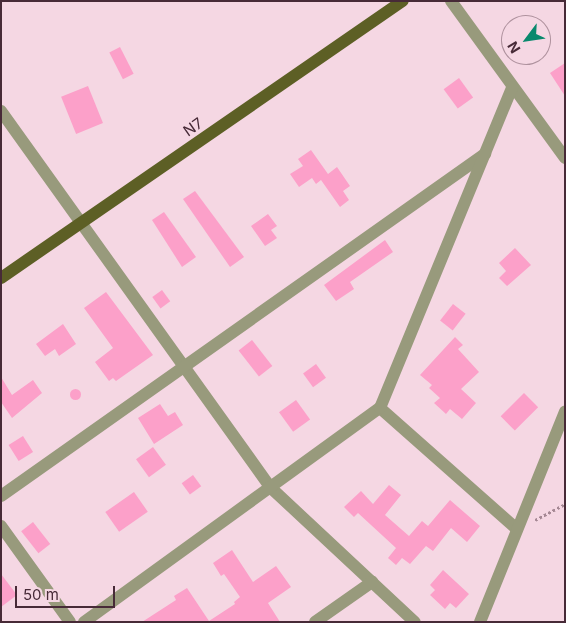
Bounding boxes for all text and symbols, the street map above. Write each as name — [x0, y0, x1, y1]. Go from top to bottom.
north arrow — [501, 15, 551, 65]
text: N — [504, 39, 524, 56]
street label: N7 — [180, 114, 206, 140]
scale bar — [18, 576, 118, 608]
text: 50 m — [23, 585, 59, 604]

